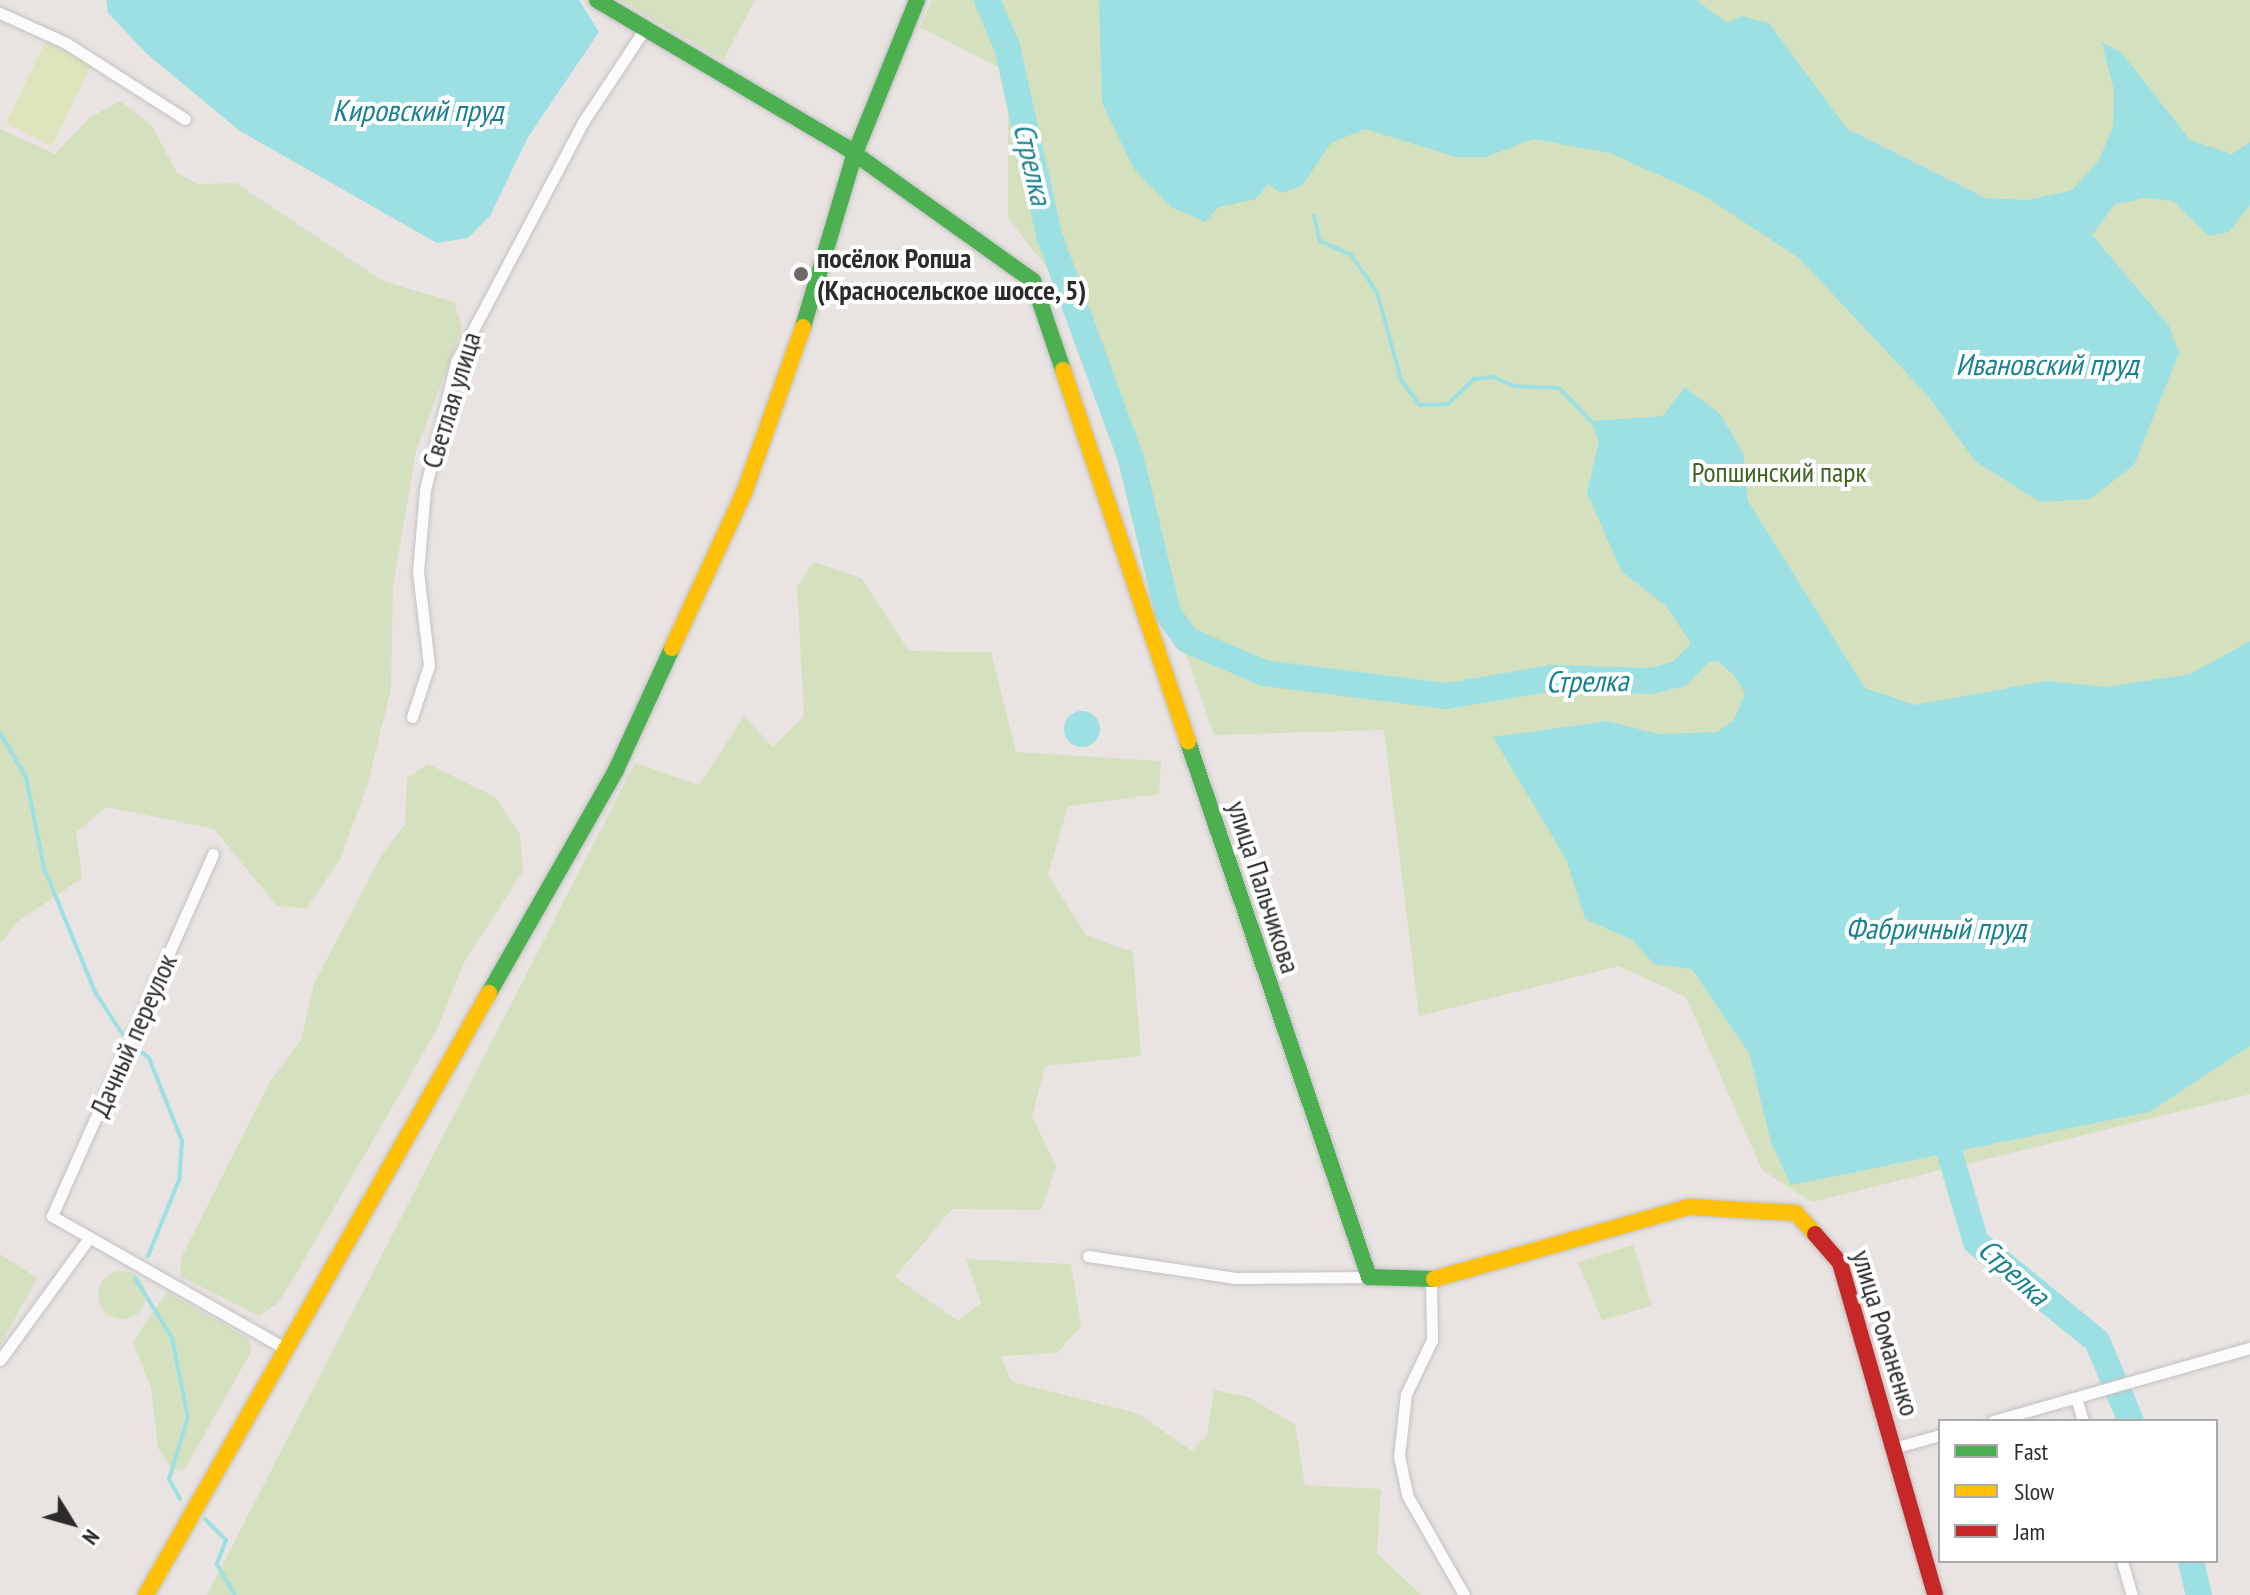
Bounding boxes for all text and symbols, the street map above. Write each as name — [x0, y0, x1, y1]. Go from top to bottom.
water label: Кировский пруд — [333, 92, 503, 128]
water label: Стрелка — [1006, 120, 1060, 208]
place label: посёлок Ропша (Красносельское шоссе, 5) — [817, 241, 1088, 307]
marker: посёлок Ропша (Красносельское шоссе, 5) — [792, 265, 810, 283]
street label: Светлая улица — [414, 328, 488, 472]
water label: Ивановский пруд — [1955, 346, 2139, 382]
park label: Ропшинский парк — [1692, 455, 1866, 489]
water label: Стрелка — [1545, 662, 1629, 700]
street label: улица Пальчикова — [1220, 797, 1308, 977]
water label: Фабричный пруд — [1846, 910, 2026, 946]
street label: Дачный переулок — [82, 949, 184, 1121]
water label: Стрелка — [1971, 1231, 2057, 1313]
street label: улица Романенко — [1845, 1246, 1927, 1420]
legend — [1938, 1419, 2218, 1563]
text: Fast — [2014, 1436, 2048, 1467]
text: Slow — [2014, 1476, 2054, 1507]
north arrow — [32, 1483, 112, 1563]
text: Jam — [2014, 1516, 2045, 1547]
text: N — [76, 1524, 106, 1551]

